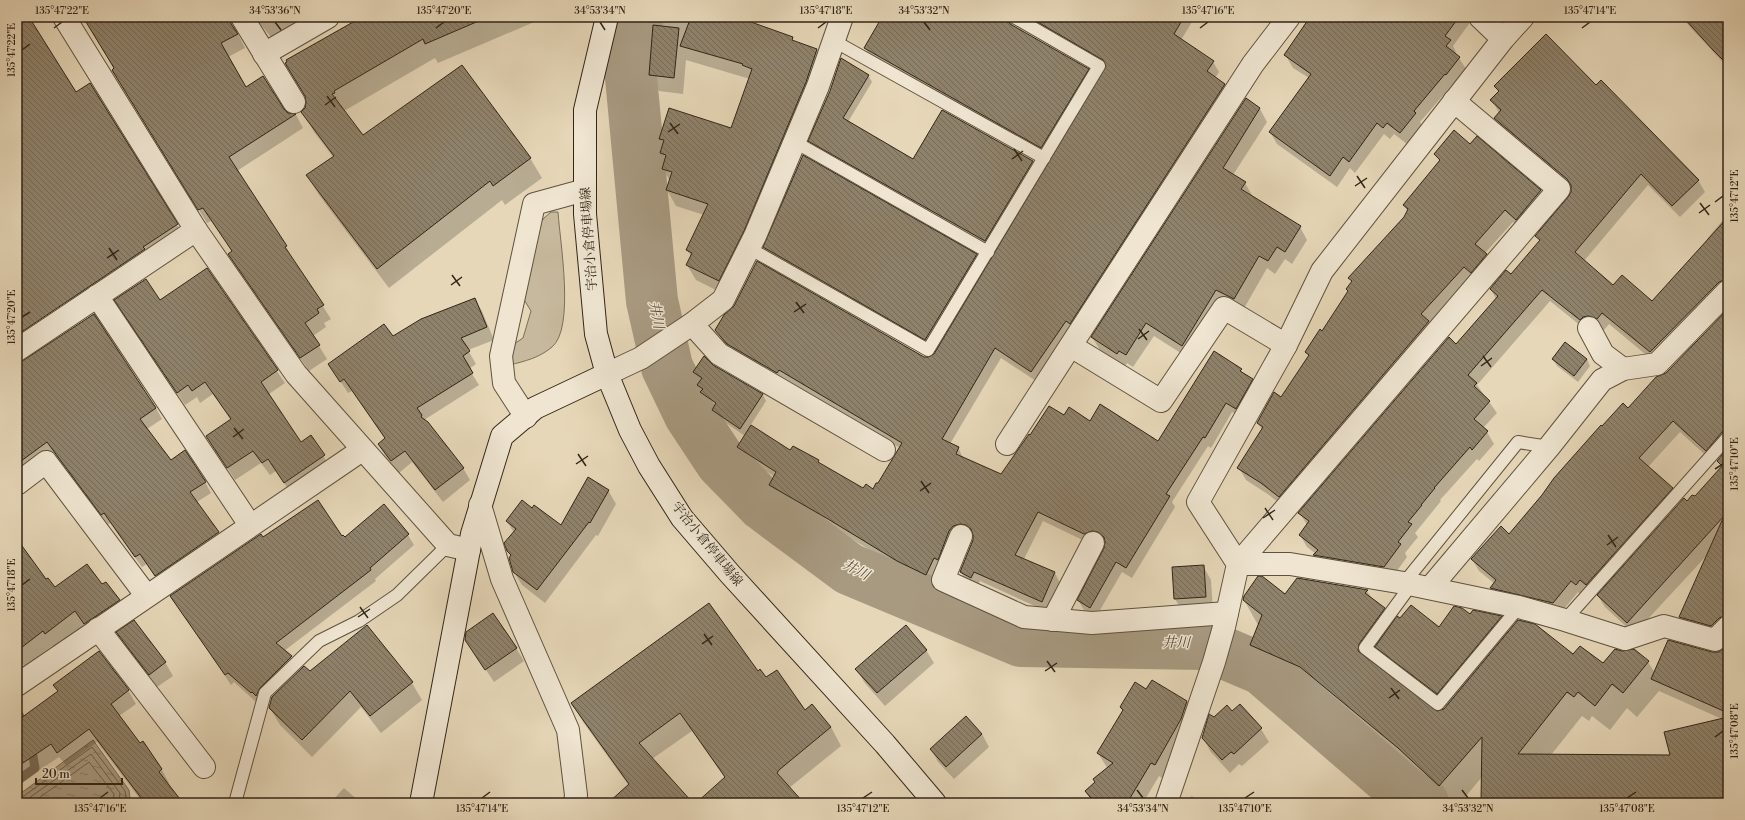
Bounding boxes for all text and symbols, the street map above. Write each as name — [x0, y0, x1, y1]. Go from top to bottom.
text: 135°47'22"E — [35, 5, 89, 17]
text: 34°53'36"N — [249, 5, 301, 17]
text: 135°47'20"E — [417, 5, 472, 17]
text: 34°53'34"N — [574, 5, 626, 17]
text: 135°47'18"E — [800, 5, 853, 17]
text: 34°53'32"N — [898, 5, 950, 17]
text: 135°47'16"E — [1182, 5, 1234, 17]
text: 135°47'14"E — [1564, 5, 1616, 17]
text: 135°47'22"E — [6, 23, 18, 77]
text: 135°47'12"E — [1729, 169, 1741, 222]
street label: 宇治小倉停車場線 — [577, 187, 601, 291]
text: 135°47'20"E — [6, 289, 18, 345]
water label: 井川 — [644, 300, 668, 332]
text: 135°47'10"E — [1729, 437, 1741, 491]
street label: 宇治小倉停車場線 — [668, 499, 746, 589]
water label: 井川 — [839, 555, 874, 585]
text: 135°47'18"E — [6, 558, 18, 611]
water label: 井川 — [1162, 634, 1192, 652]
text: 135°47'08"E — [1729, 703, 1741, 759]
scale bar — [36, 760, 122, 786]
text: 20 m — [42, 767, 70, 782]
text: 135°47'16"E — [74, 803, 126, 815]
text: 135°47'14"E — [456, 803, 508, 815]
text: 135°47'12"E — [837, 803, 890, 815]
text: 34°53'34"N — [1117, 803, 1169, 815]
text: 135°47'10"E — [1218, 803, 1272, 815]
text: 34°53'32"N — [1442, 803, 1494, 815]
text: 135°47'08"E — [1599, 803, 1655, 815]

